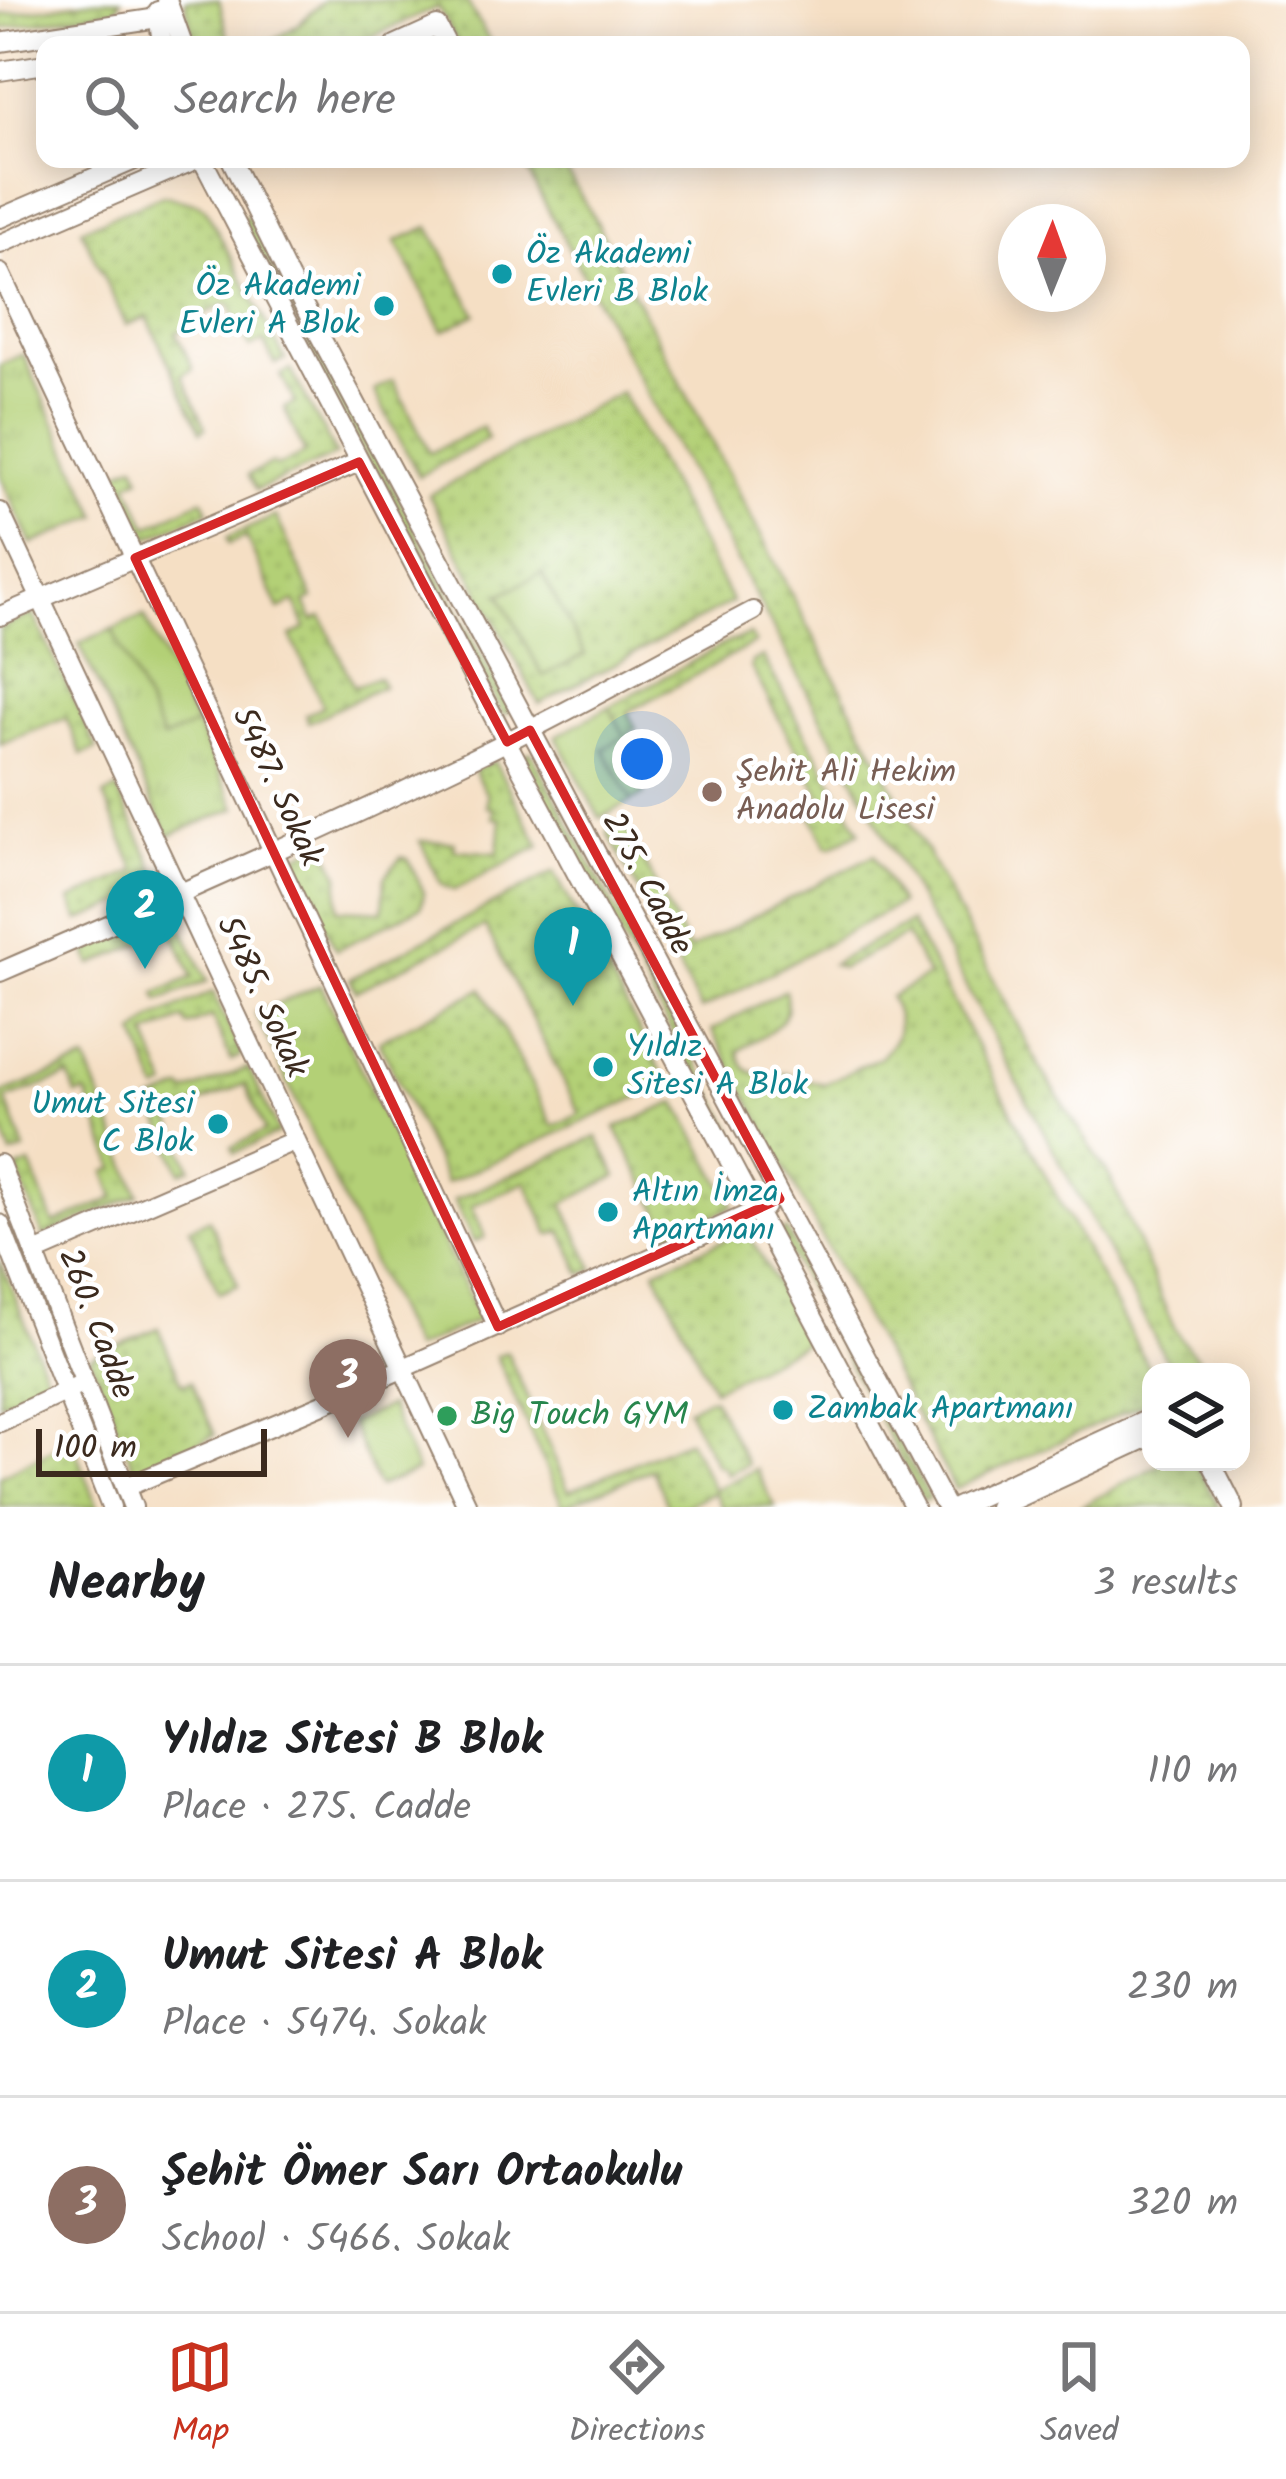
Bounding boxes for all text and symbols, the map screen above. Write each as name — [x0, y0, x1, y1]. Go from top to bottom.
search box — [36, 36, 1250, 168]
text: Search here — [174, 66, 396, 138]
icon: search — [78, 69, 144, 135]
north arrow — [998, 204, 1106, 312]
place label: Öz Akademi Evleri B Blok — [526, 229, 708, 320]
place label: Öz Akademi Evleri A Blok — [179, 261, 361, 352]
marker: Öz Akademi Evleri B Blok — [489, 261, 515, 287]
marker: Öz Akademi Evleri A Blok — [371, 293, 397, 319]
street label: 5487. Sokak — [216, 698, 336, 876]
your location — [612, 729, 672, 789]
place label: Şehit Ali Hekim Anadolu Lisesi — [736, 747, 956, 838]
marker: Şehit Ali Hekim Anadolu Lisesi — [699, 779, 725, 805]
street label: 275. Cadde — [586, 803, 706, 966]
pin: 2 — [106, 870, 184, 969]
street label: 5485. Sokak — [200, 907, 322, 1087]
pin: 1 — [534, 907, 612, 1006]
place label: Yıldız Sitesi A Blok — [627, 1022, 808, 1113]
marker: Yıldız Sitesi A Blok — [590, 1054, 616, 1080]
place label: Umut Sitesi C Blok — [31, 1079, 195, 1170]
marker: Umut Sitesi C Blok — [205, 1111, 231, 1137]
place label: Altın İmza Apartmanı — [632, 1167, 779, 1258]
marker: Altın İmza Apartmanı — [595, 1199, 621, 1225]
street label: 260. Cadde — [42, 1241, 148, 1407]
pin: 3 — [309, 1339, 387, 1438]
map controls — [1142, 1363, 1250, 1471]
button: layers — [1142, 1363, 1250, 1471]
place label: Zambak Apartmanı — [807, 1384, 1074, 1437]
place label: Big Touch GYM — [471, 1390, 688, 1443]
marker: Zambak Apartmanı — [770, 1397, 796, 1423]
marker: Big Touch GYM — [434, 1403, 460, 1429]
scale bar — [36, 1423, 267, 1476]
text: 100 m — [54, 1423, 137, 1476]
text: Nearby — [48, 1545, 205, 1626]
text: 3 results — [1093, 1554, 1238, 1616]
text: Yıldız Sitesi B Blok — [162, 1706, 543, 1778]
text: 1 — [81, 1742, 93, 1804]
text: 110 m — [1147, 1742, 1238, 1804]
text: Place · 275. Cadde — [162, 1778, 471, 1840]
text: Umut Sitesi A Blok — [162, 1922, 542, 1994]
text: 2 — [76, 1958, 98, 2020]
text: 230 m — [1127, 1958, 1238, 2020]
text: Place · 5474. Sokak — [162, 1994, 486, 2056]
text: Şehit Ömer Sarı Ortaokulu — [162, 2138, 682, 2210]
text: 3 — [76, 2174, 98, 2236]
text: 320 m — [1127, 2174, 1238, 2236]
text: School · 5466. Sokak — [162, 2210, 510, 2272]
tab: Map — [167, 2334, 233, 2459]
tab: Directions — [568, 2334, 705, 2459]
tab: Saved — [1040, 2334, 1119, 2459]

